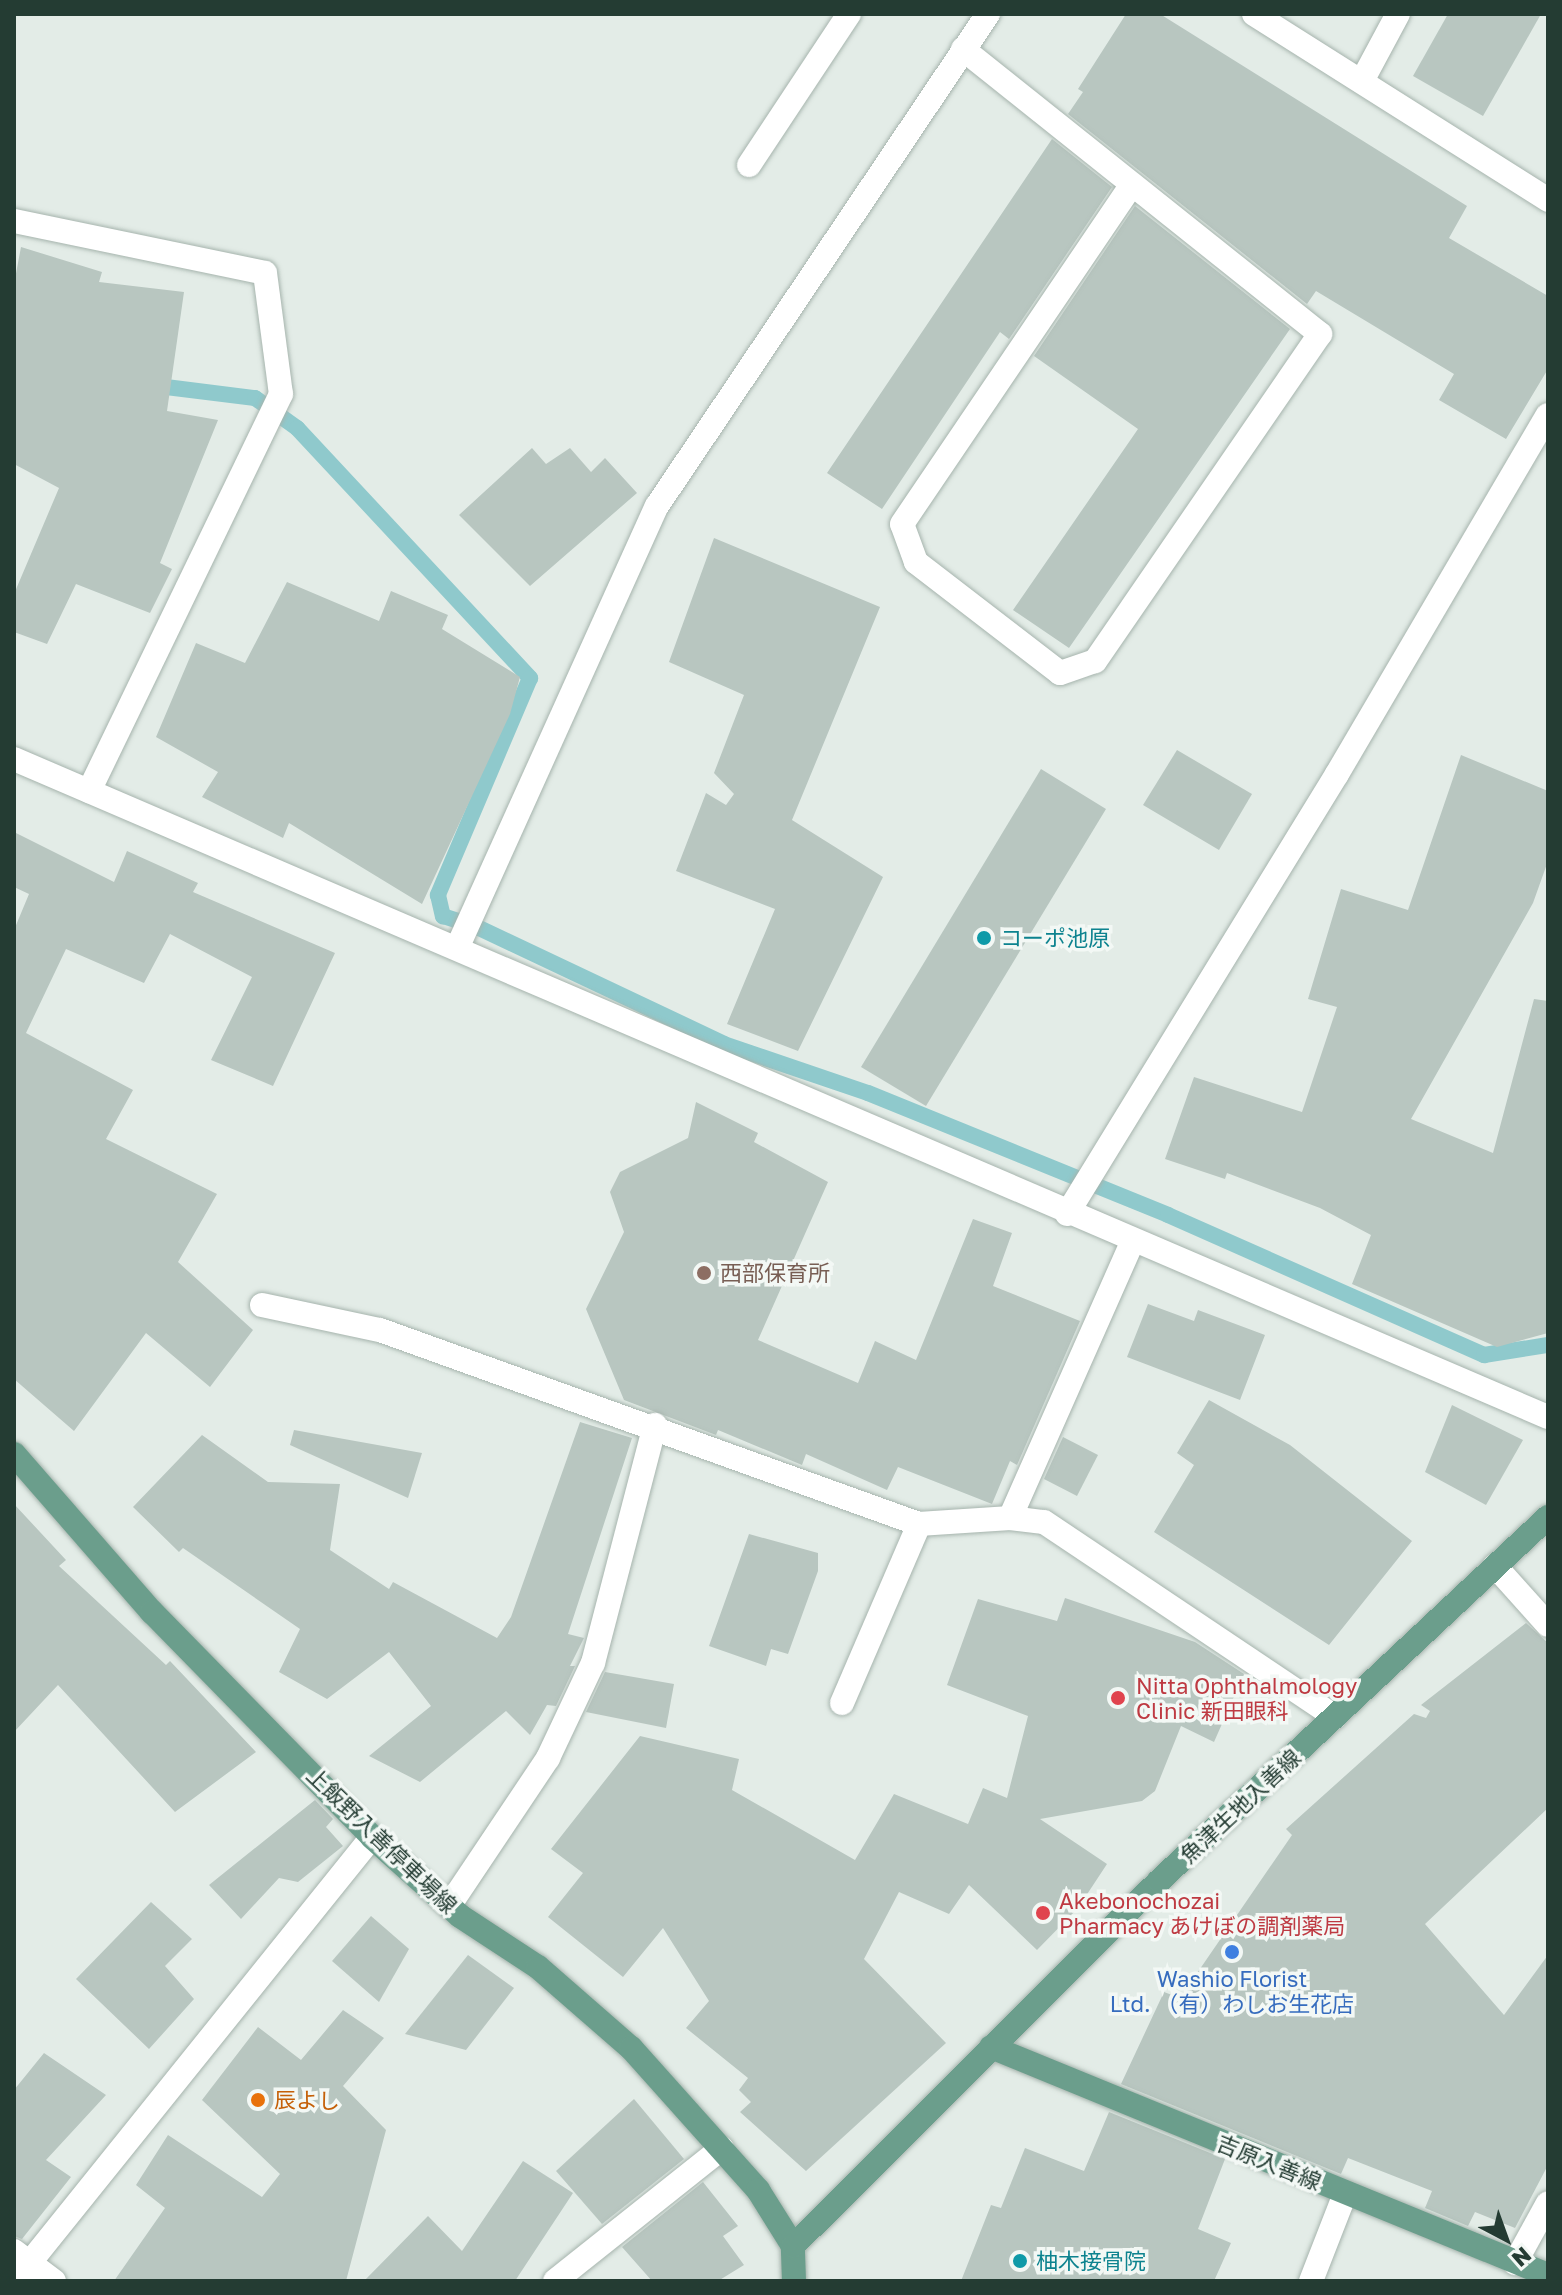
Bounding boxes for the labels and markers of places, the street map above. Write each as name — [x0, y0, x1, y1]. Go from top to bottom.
place label: コーポ池原 — [1000, 925, 1110, 951]
marker: コーポ池原 — [975, 929, 993, 947]
place label: 西部保育所 — [720, 1260, 830, 1286]
marker: 西部保育所 — [695, 1264, 713, 1282]
place label: Nitta Ophthalmology Clinic 新田眼科 — [1136, 1672, 1357, 1724]
marker: Nitta Ophthalmology Clinic 新田眼科 — [1107, 1687, 1129, 1709]
place label: Akebonochozai Pharmacy あけぼの調剤薬局 — [1059, 1887, 1345, 1938]
marker: Akebonochozai Pharmacy あけぼの調剤薬局 — [1034, 1904, 1052, 1922]
marker: Washio Florist Ltd. （有）わしお生花店 — [1223, 1943, 1241, 1961]
place label: Washio Florist Ltd. （有）わしお生花店 — [1110, 1965, 1354, 2016]
place label: 辰よし — [274, 2087, 340, 2113]
marker: 辰よし — [249, 2091, 267, 2109]
place label: 柚木接骨院 — [1036, 2248, 1146, 2274]
marker: 柚木接骨院 — [1011, 2252, 1029, 2270]

